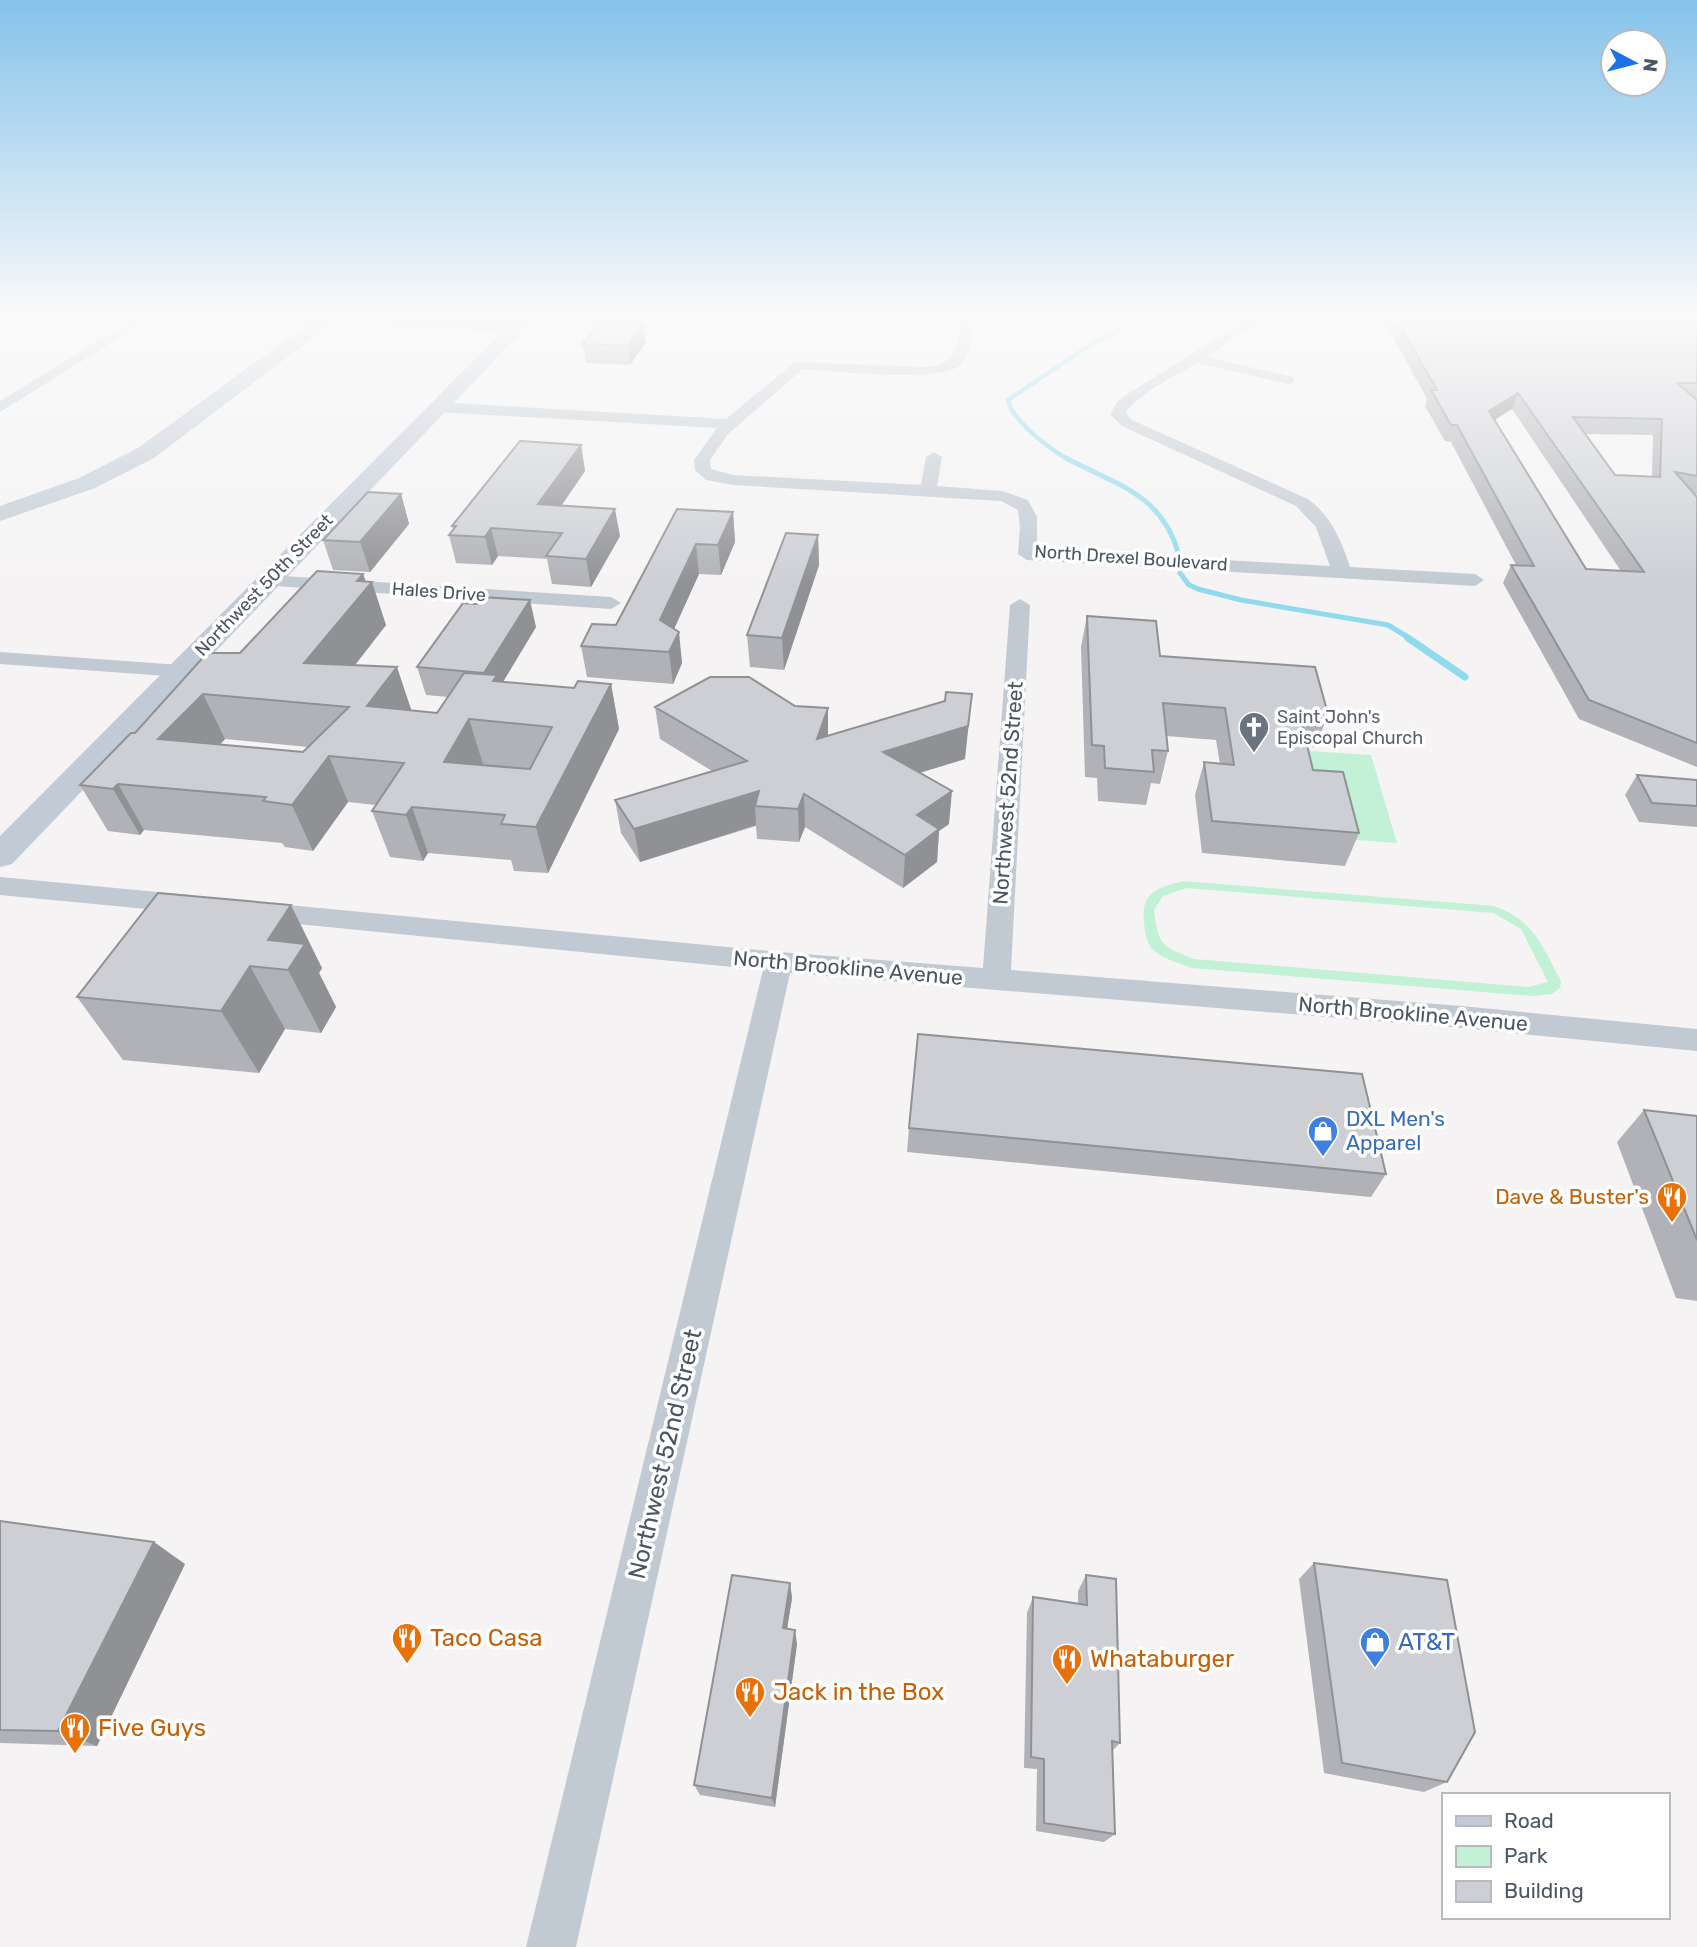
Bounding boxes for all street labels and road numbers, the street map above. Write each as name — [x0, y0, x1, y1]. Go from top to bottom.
street label: Northwest 50th Street — [190, 509, 338, 661]
street label: North Drexel Boulevard — [1034, 540, 1228, 576]
street label: Hales Drive — [391, 578, 487, 606]
street label: Northwest 52nd Street — [987, 680, 1028, 905]
street label: North Brookline Avenue — [732, 945, 964, 990]
street label: North Brookline Avenue — [1297, 991, 1529, 1036]
street label: Northwest 52nd Street — [623, 1326, 707, 1582]

